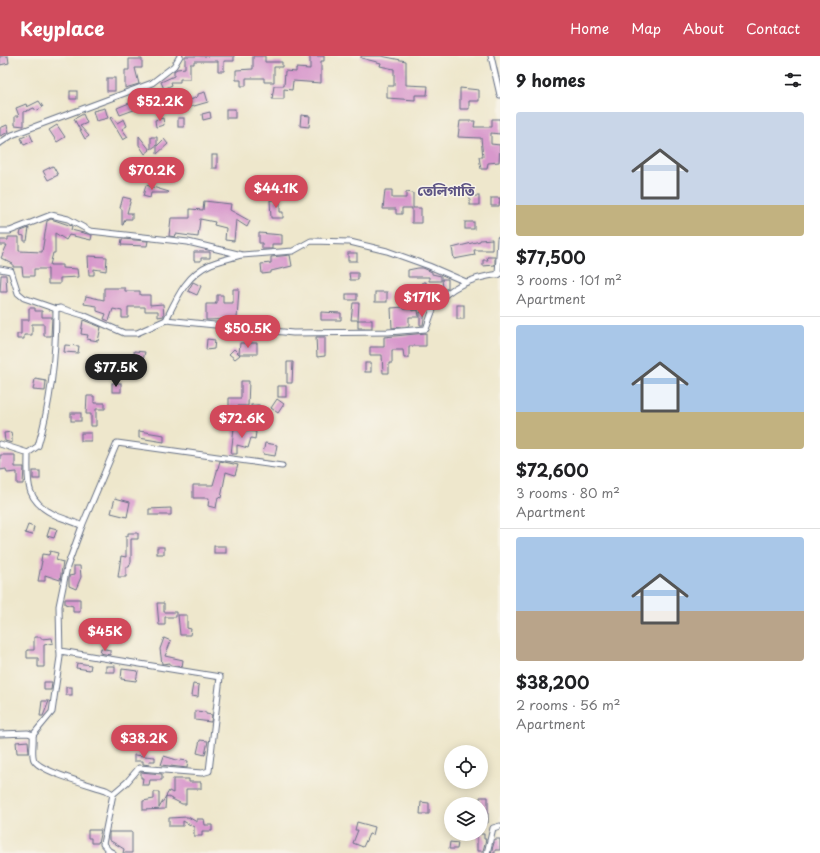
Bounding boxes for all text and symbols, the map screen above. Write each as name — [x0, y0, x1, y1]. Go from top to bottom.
text: Keyplace — [20, 14, 105, 42]
text: Home — [570, 18, 609, 39]
text: Map — [631, 18, 661, 39]
text: About — [683, 18, 724, 39]
text: Contact — [746, 18, 800, 39]
text: 9 homes — [516, 67, 585, 93]
icon: filters — [782, 69, 804, 91]
pin: $52.2K — [127, 88, 193, 122]
text: $52.2K — [137, 91, 183, 110]
icon: home — [624, 138, 696, 210]
pin: $70.2K — [119, 157, 185, 191]
text: $70.2K — [128, 160, 176, 179]
pin: $44.1K — [243, 175, 309, 209]
text: $44.1K — [254, 178, 298, 197]
district label: তেলিগাতি — [417, 180, 475, 201]
text: $77,500 — [516, 244, 586, 270]
text: 3 rooms · 101 m² — [516, 270, 622, 289]
pin: $171K — [394, 284, 450, 318]
text: $171K — [404, 287, 440, 306]
text: Apartment — [516, 289, 585, 308]
pin: $50.5K — [215, 315, 281, 349]
text: $50.5K — [224, 318, 272, 337]
icon: home — [624, 351, 696, 423]
pin: $77.5K — [83, 354, 149, 388]
text: $77.5K — [94, 357, 138, 376]
pin: $72.6K — [209, 405, 275, 439]
text: $72.6K — [219, 408, 265, 427]
text: $72,600 — [516, 457, 589, 483]
text: 3 rooms · 80 m² — [516, 483, 620, 502]
text: Apartment — [516, 502, 585, 521]
icon: home — [624, 563, 696, 635]
pin: $45K — [81, 618, 129, 652]
text: $45K — [88, 621, 122, 640]
text: $38,200 — [516, 669, 589, 695]
text: 2 rooms · 56 m² — [516, 695, 620, 714]
text: Apartment — [516, 714, 585, 733]
pin: $38.2K — [111, 725, 177, 759]
text: $38.2K — [120, 728, 168, 747]
map controls — [444, 745, 488, 841]
button: locate — [444, 745, 488, 789]
button: layers — [444, 797, 488, 841]

